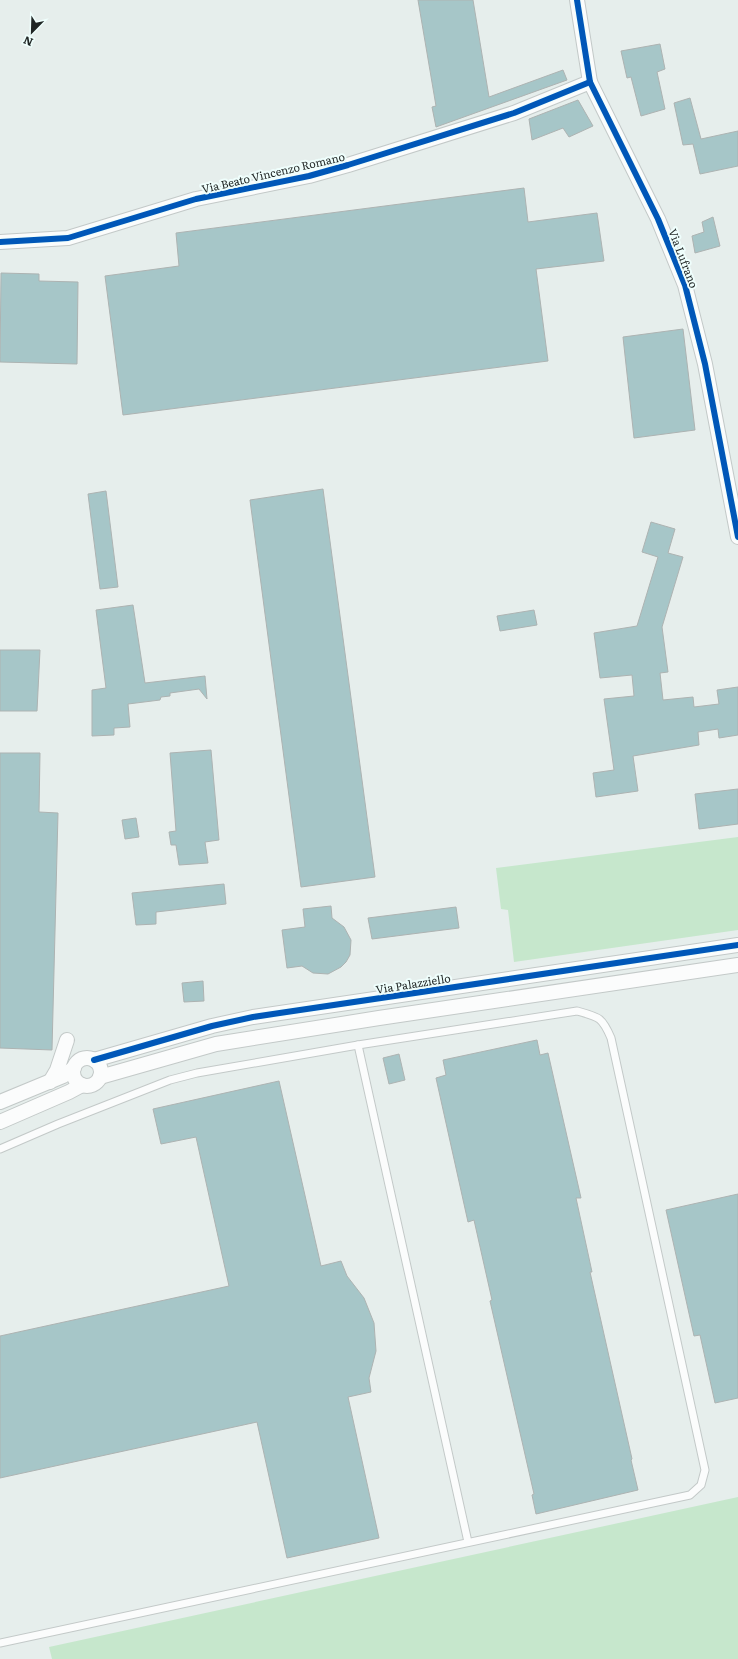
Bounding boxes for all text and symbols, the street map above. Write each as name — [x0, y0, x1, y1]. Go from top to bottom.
north arrow — [12, 12, 52, 52]
text: N — [20, 33, 35, 51]
street label: Via Beato Vincenzo Romano — [200, 148, 346, 196]
street label: Via Lufrano — [665, 226, 703, 290]
street label: Via Palazziello — [374, 969, 452, 997]

